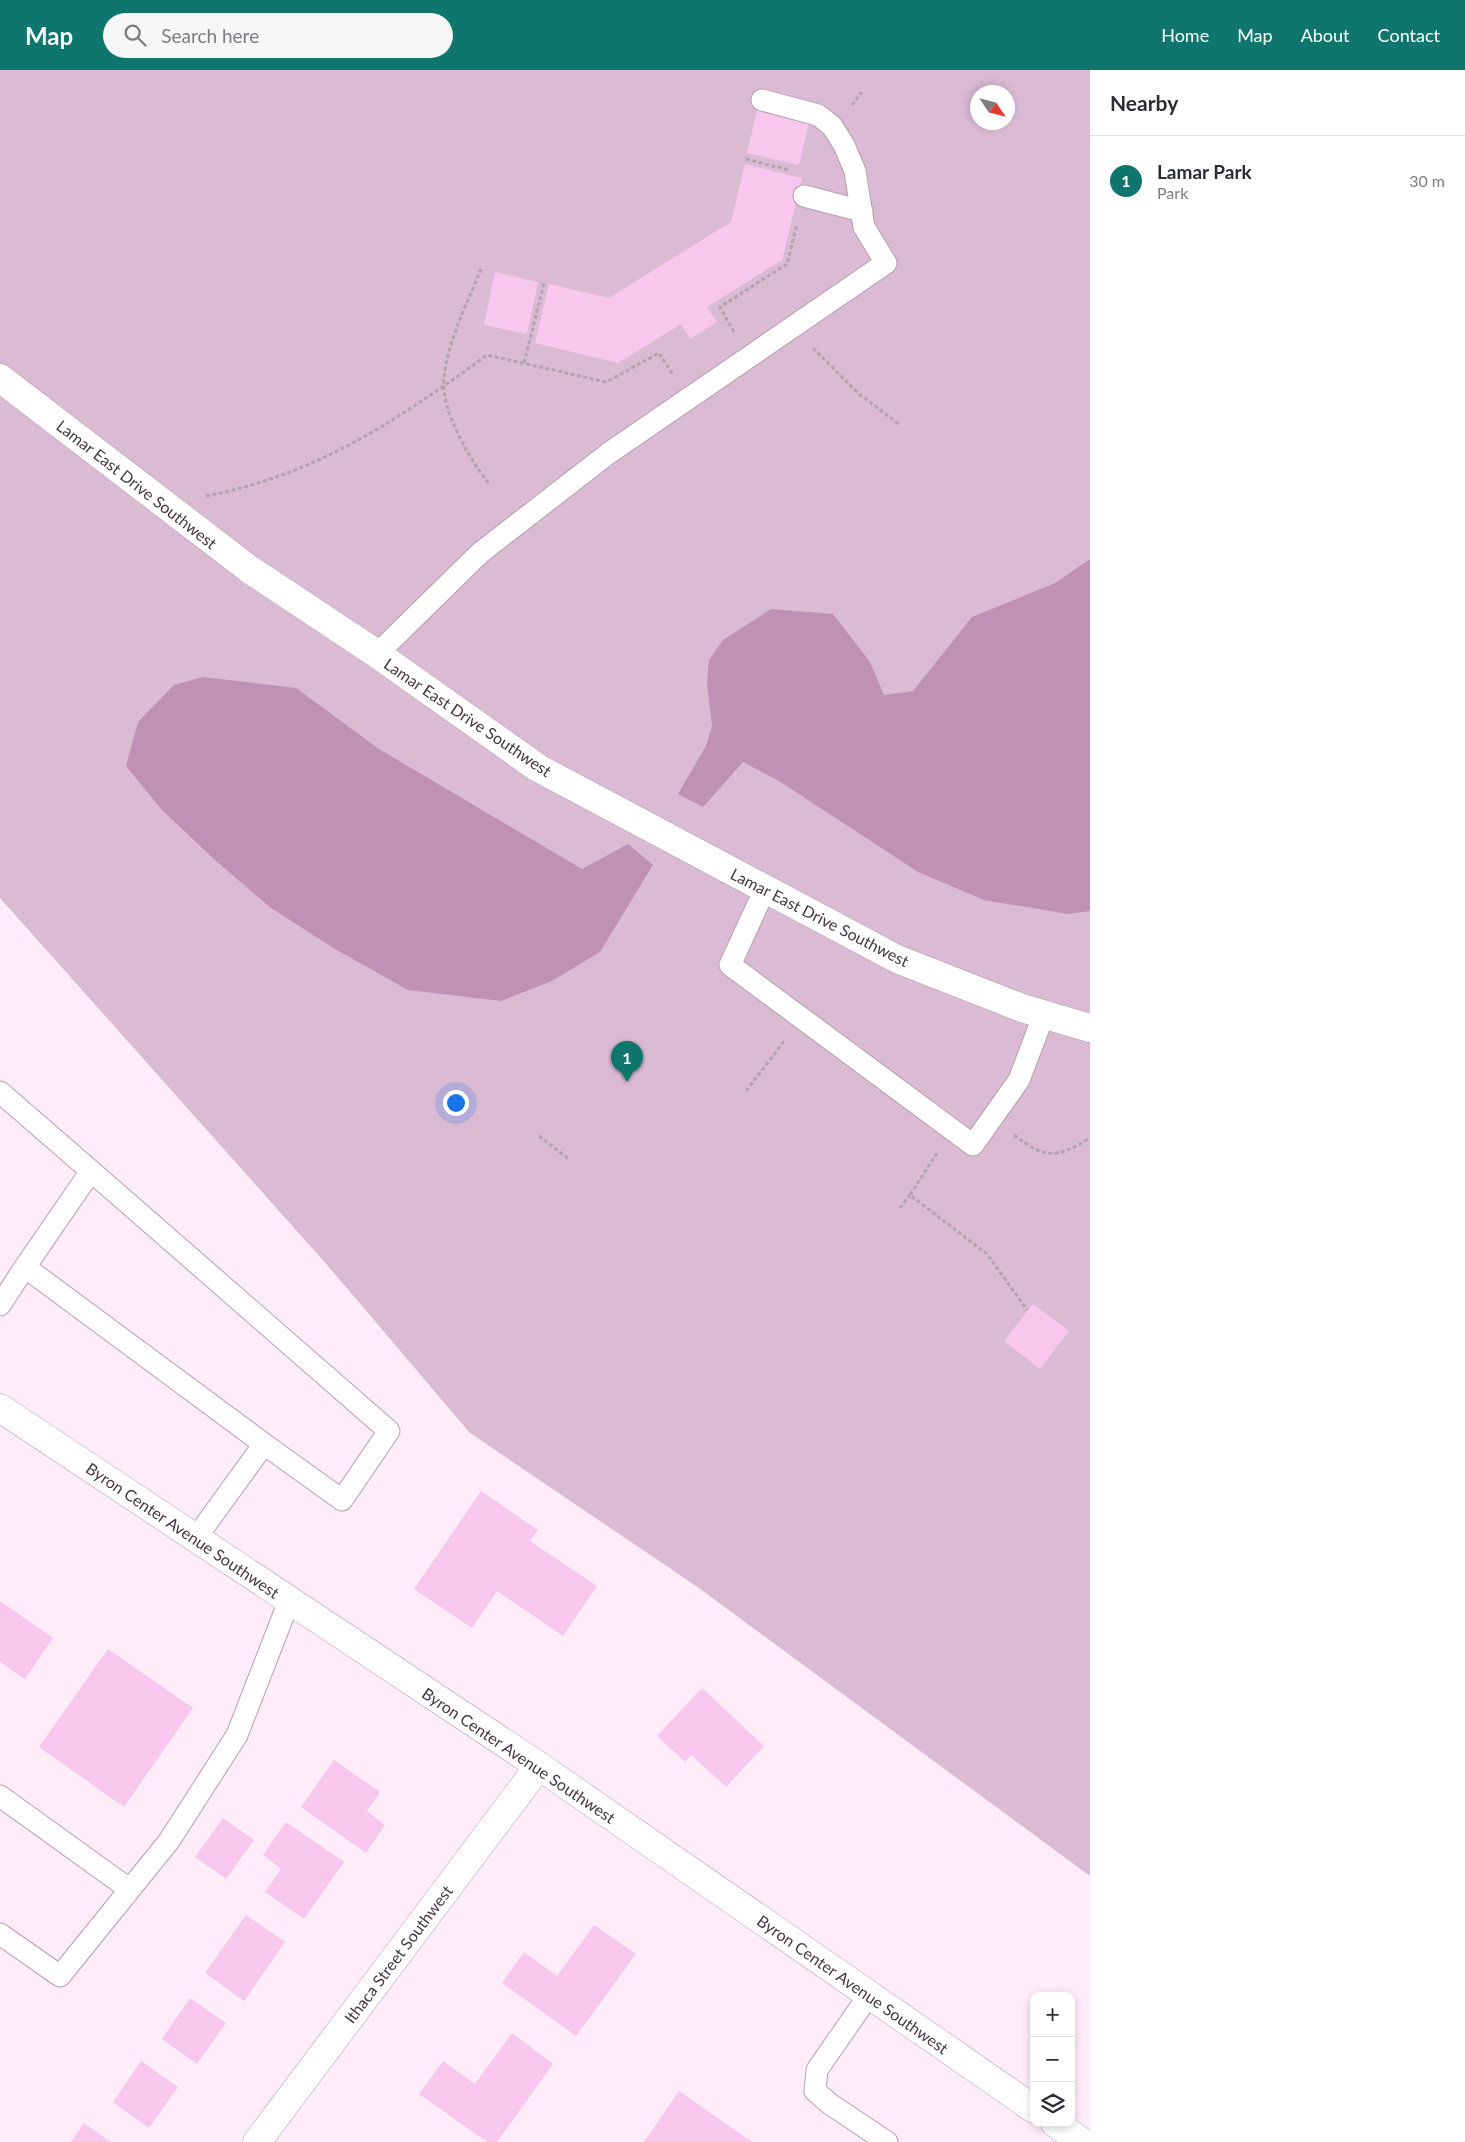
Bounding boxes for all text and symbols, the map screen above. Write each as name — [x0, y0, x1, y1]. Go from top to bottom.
search box — [103, 13, 453, 58]
text: Map — [25, 21, 73, 50]
icon: search — [121, 21, 149, 49]
text: Search here — [161, 24, 259, 47]
text: Home — [1161, 24, 1209, 46]
text: Map — [1237, 24, 1273, 46]
text: About — [1301, 24, 1350, 46]
text: Contact — [1378, 24, 1440, 46]
north arrow — [970, 85, 1015, 130]
text: Nearby — [1110, 90, 1178, 115]
text: Lamar Park — [1157, 160, 1252, 183]
text: 1 — [1121, 171, 1131, 190]
text: 30 m — [1409, 171, 1445, 190]
text: Park — [1157, 183, 1188, 202]
street label: Lamar East Drive Southwest — [53, 416, 221, 553]
street label: Lamar East Drive Southwest — [381, 654, 556, 780]
street label: Lamar East Drive Southwest — [728, 864, 913, 970]
pin: 1 — [611, 1041, 643, 1082]
your location — [443, 1090, 469, 1116]
street label: Byron Center Avenue Southwest — [83, 1458, 283, 1602]
street label: Byron Center Avenue Southwest — [419, 1683, 619, 1827]
street label: Ithaca Street Southwest — [340, 1881, 456, 2027]
street label: Byron Center Avenue Southwest — [754, 1911, 952, 2058]
map controls — [1030, 1992, 1075, 2127]
button: + — [1030, 1992, 1075, 2037]
button: − — [1030, 2037, 1075, 2082]
button: layers — [1030, 2082, 1075, 2127]

